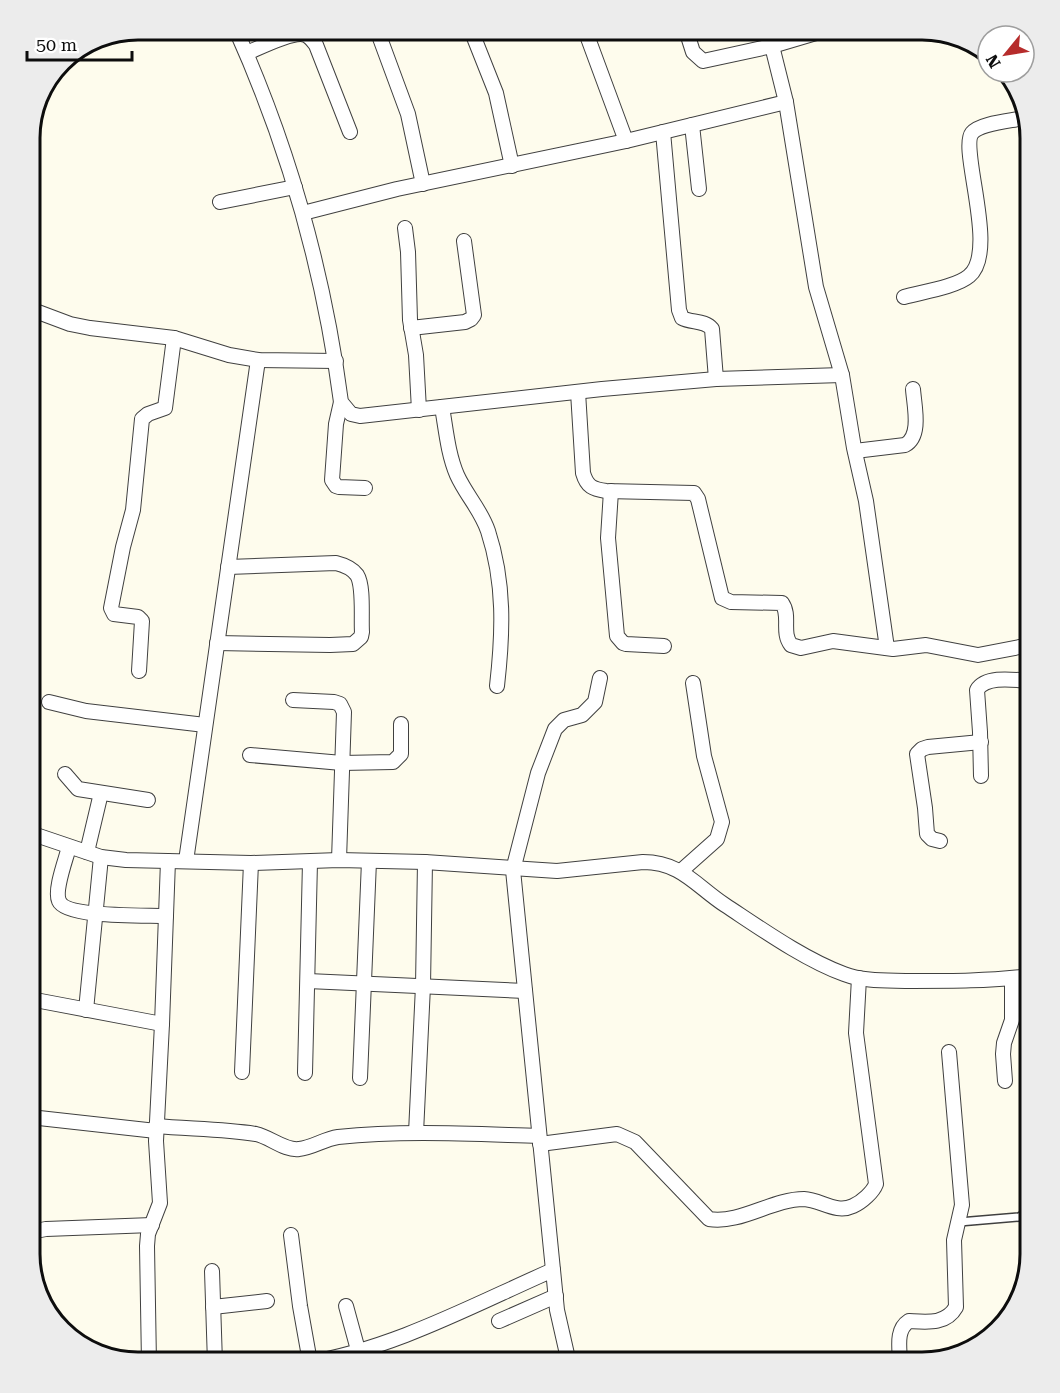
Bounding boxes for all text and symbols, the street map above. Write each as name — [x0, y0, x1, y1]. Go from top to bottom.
scale bar — [27, 24, 132, 62]
north arrow — [976, 24, 1036, 84]
text: 50 m — [36, 34, 77, 55]
text: N — [982, 51, 1005, 71]

